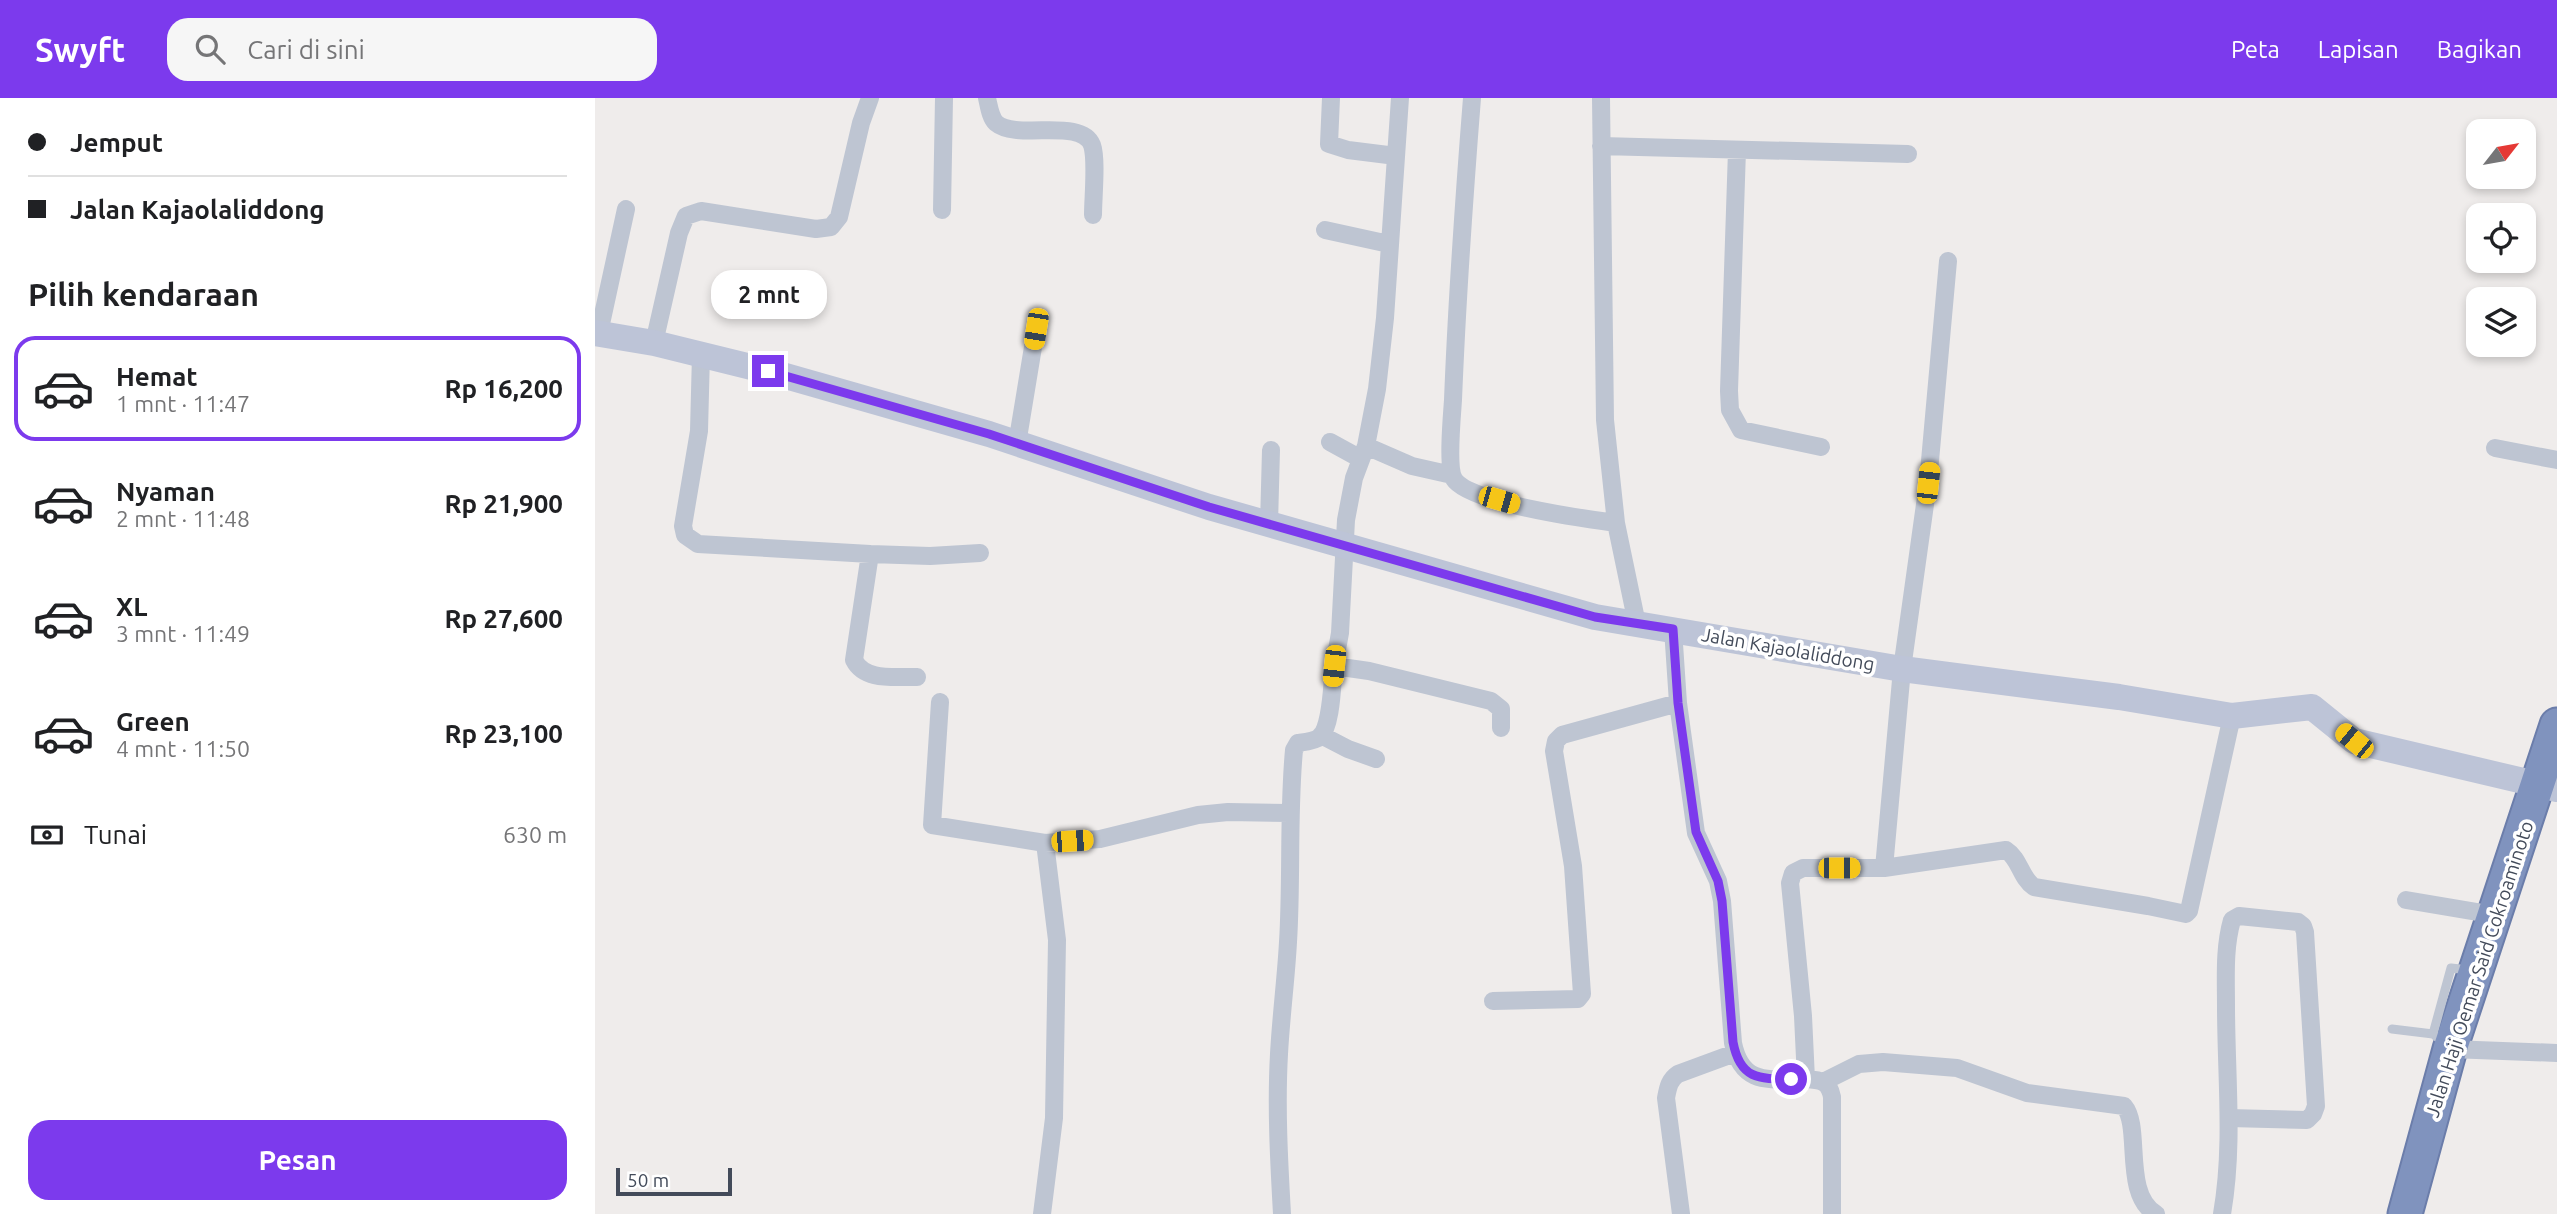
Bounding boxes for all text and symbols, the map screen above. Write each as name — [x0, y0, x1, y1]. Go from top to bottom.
search box — [167, 18, 657, 81]
icon: search — [191, 30, 229, 68]
text: Swyft — [35, 31, 125, 68]
text: Cari di sini — [247, 35, 365, 64]
text: Peta — [2231, 36, 2280, 63]
text: Lapisan — [2318, 36, 2399, 63]
text: Bagikan — [2437, 36, 2522, 63]
north arrow — [2466, 119, 2536, 189]
map controls — [2466, 119, 2536, 357]
text: Jemput — [70, 128, 163, 157]
text: Jalan Kajaolaliddong — [70, 195, 325, 224]
button: locate — [2466, 203, 2536, 273]
callout: 2 mnt — [710, 270, 826, 318]
text: Pilih kendaraan — [28, 276, 259, 312]
text: 2 mnt — [738, 282, 800, 307]
button: layers — [2466, 287, 2536, 357]
car — [1023, 307, 1050, 351]
route end — [752, 355, 784, 387]
icon: car — [32, 357, 95, 420]
text: Hemat — [116, 362, 198, 391]
text: Rp 16,200 — [444, 374, 563, 403]
text: 1 mnt · 11:47 — [116, 391, 250, 416]
car — [1916, 461, 1941, 505]
icon: car — [32, 472, 95, 535]
text: Nyaman — [116, 477, 215, 506]
car — [1476, 484, 1523, 516]
text: Rp 21,900 — [444, 489, 563, 518]
text: 2 mnt · 11:48 — [116, 506, 250, 531]
icon: car — [32, 587, 95, 650]
text: XL — [116, 592, 147, 621]
text: Rp 27,600 — [444, 604, 563, 633]
text: 3 mnt · 11:49 — [116, 621, 250, 646]
street label: Jalan Kajaolaliddong — [1700, 623, 1876, 675]
car — [1322, 644, 1347, 688]
icon: car — [32, 702, 95, 765]
text: Green — [116, 707, 190, 736]
text: Rp 23,100 — [444, 719, 563, 748]
car — [2332, 720, 2377, 762]
text: 4 mnt · 11:50 — [116, 736, 250, 761]
icon: cash — [28, 816, 66, 854]
street label: Jalan Haji Oemar Said Cokroaminoto — [2421, 818, 2537, 1120]
text: Tunai — [84, 820, 147, 849]
text: 630 m — [503, 822, 567, 847]
car — [1051, 829, 1094, 853]
car — [1819, 858, 1861, 879]
route start — [1775, 1063, 1807, 1095]
button: Pesan — [28, 1120, 567, 1200]
scale bar — [616, 1165, 731, 1197]
text: 50 m — [627, 1169, 669, 1191]

